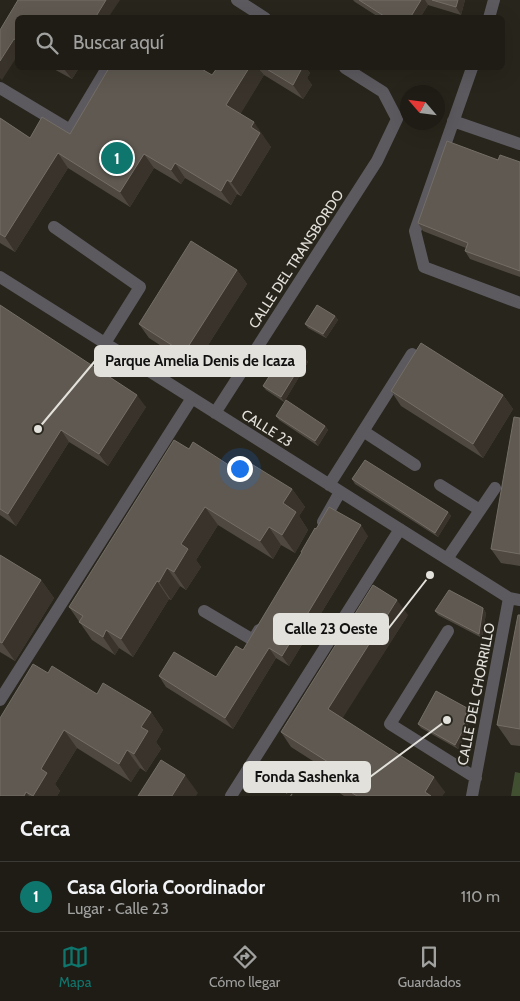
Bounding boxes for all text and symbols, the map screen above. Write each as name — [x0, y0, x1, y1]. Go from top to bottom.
search box — [15, 15, 505, 70]
icon: search — [33, 29, 61, 57]
text: Buscar aquí — [73, 31, 164, 54]
north arrow — [400, 85, 445, 130]
pin: 1 — [101, 139, 133, 177]
street label: CALLE DEL TRANSBORDO — [245, 186, 348, 332]
callout: Parque Amelia Denis de Icaza — [95, 346, 305, 376]
text: Parque Amelia Denis de Icaza — [105, 352, 296, 370]
street label: CALLE 23 — [238, 405, 296, 451]
your location — [227, 456, 253, 482]
callout: Calle 23 Oeste — [274, 614, 388, 644]
text: Calle 23 Oeste — [284, 620, 378, 638]
street label: CALLE DEL CHORRILLO — [453, 621, 499, 767]
callout: Fonda Sashenka — [244, 762, 370, 792]
text: Fonda Sashenka — [254, 768, 360, 786]
text: Cerca — [20, 816, 70, 841]
text: Casa Gloria Coordinador — [67, 876, 265, 899]
text: 1 — [33, 887, 39, 906]
text: 110 m — [461, 887, 500, 906]
text: Lugar · Calle 23 — [67, 899, 169, 918]
tab: Mapa — [59, 943, 91, 991]
tab: Cómo llegar — [209, 943, 280, 991]
tab: Guardados — [398, 943, 461, 991]

